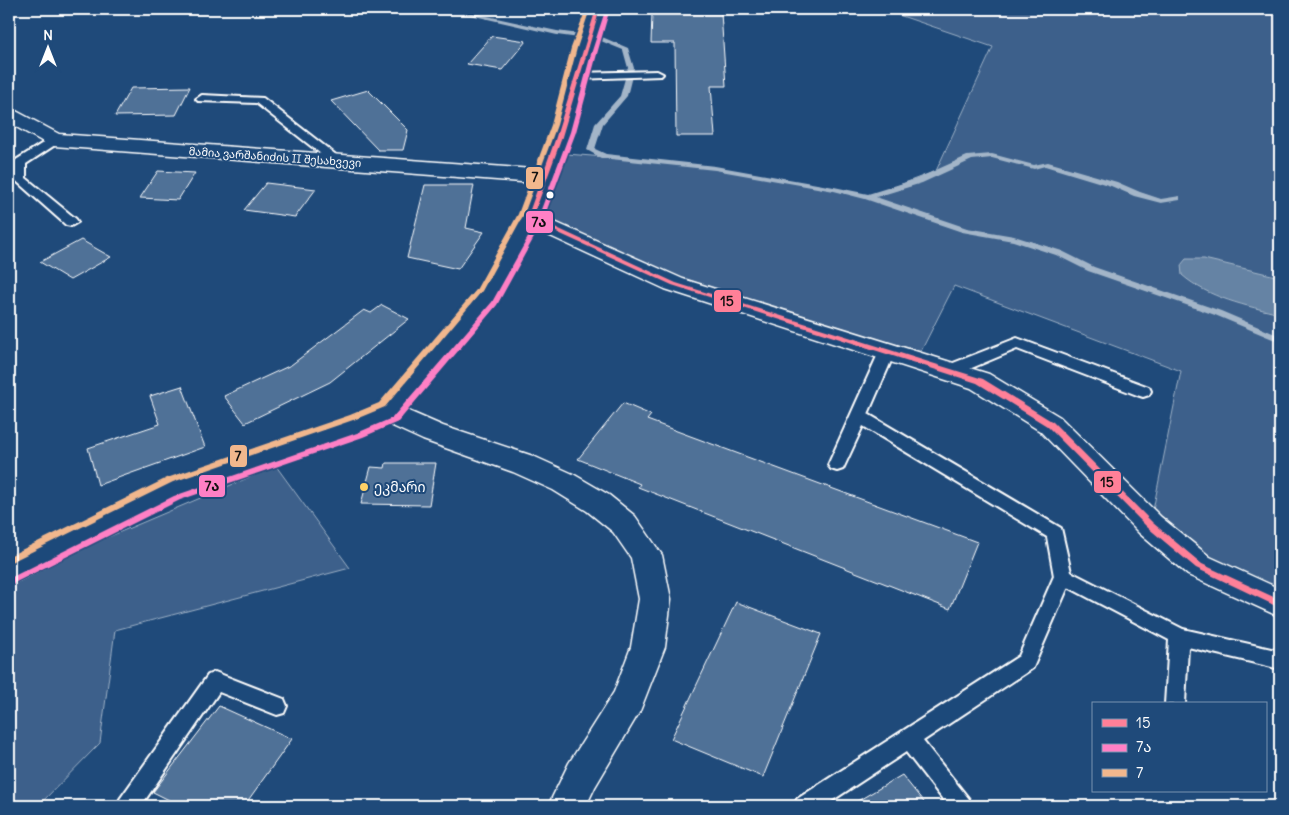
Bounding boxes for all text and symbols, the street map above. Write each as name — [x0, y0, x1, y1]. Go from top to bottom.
north arrow — [22, 22, 72, 72]
text: N — [43, 26, 53, 44]
street label: მამია ვარშანიძის II შესახვევი — [188, 144, 362, 170]
line badge: 7 — [525, 166, 544, 190]
text: 7 — [532, 168, 539, 186]
unlabelled marker — [545, 190, 555, 200]
line badge: 7ა — [525, 210, 554, 234]
text: 7ა — [531, 213, 547, 231]
line badge: 15 — [713, 289, 742, 313]
text: 15 — [720, 292, 734, 310]
line badge: 7 — [229, 444, 248, 468]
text: 7 — [235, 447, 242, 465]
line badge: 15 — [1093, 470, 1122, 494]
text: 15 — [1100, 473, 1114, 491]
line badge: 7ა — [198, 474, 226, 498]
text: 7ა — [204, 477, 220, 495]
place label: ეკმარი — [374, 478, 426, 496]
marker: ეკმარი — [358, 481, 370, 493]
legend — [1092, 702, 1266, 792]
text: 15 — [1136, 713, 1151, 732]
text: 7ა — [1136, 737, 1152, 756]
text: 7 — [1136, 763, 1143, 782]

